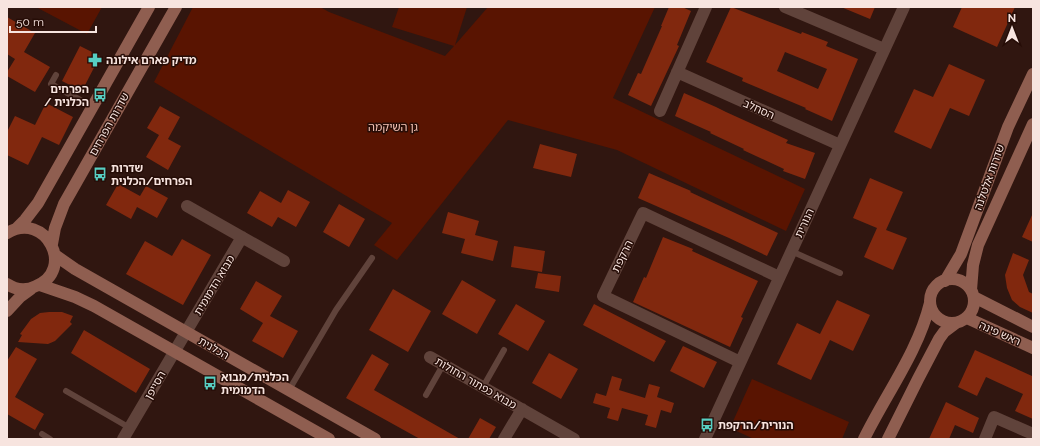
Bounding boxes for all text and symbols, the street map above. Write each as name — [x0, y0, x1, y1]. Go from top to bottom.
scale bar — [10, 8, 96, 34]
north arrow — [992, 8, 1032, 48]
text: N — [1008, 12, 1016, 25]
text: 50 m — [16, 15, 44, 29]
pharmacy icon: מדיק פארם אילונה — [87, 52, 103, 68]
place label: מדיק פארם אילונה — [106, 54, 197, 67]
place label: הפרחים / הכלנית — [44, 83, 89, 109]
bus stop icon: הפרחים / הכלנית — [92, 87, 108, 103]
street label: שדרות הפרחים — [87, 90, 132, 158]
street label: הסחלב — [741, 97, 777, 122]
park label: גן השיקמה — [368, 121, 418, 134]
street label: שדרות אלטלנה — [972, 142, 1007, 212]
place label: שדרות הפרחים/הכלנית — [111, 162, 192, 188]
bus stop icon: שדרות הפרחים/הכלנית — [92, 166, 108, 182]
street label: הנורית — [792, 207, 817, 240]
street label: הרקפת — [609, 238, 636, 274]
street label: מבוא הדמומית — [191, 253, 237, 318]
street label: ראש פינה — [977, 319, 1023, 348]
street label: הכלנית — [196, 335, 231, 362]
street label: מבוא כפתור החולות — [433, 355, 519, 412]
street label: הסייפן — [142, 369, 169, 402]
place label: הכלנית/מבוא הדמומית — [221, 371, 289, 397]
bus stop icon: הכלנית/מבוא הדמומית — [202, 375, 218, 391]
bus stop icon: הנורית/הרקפת — [699, 417, 715, 433]
place label: הנורית/הרקפת — [718, 419, 793, 432]

